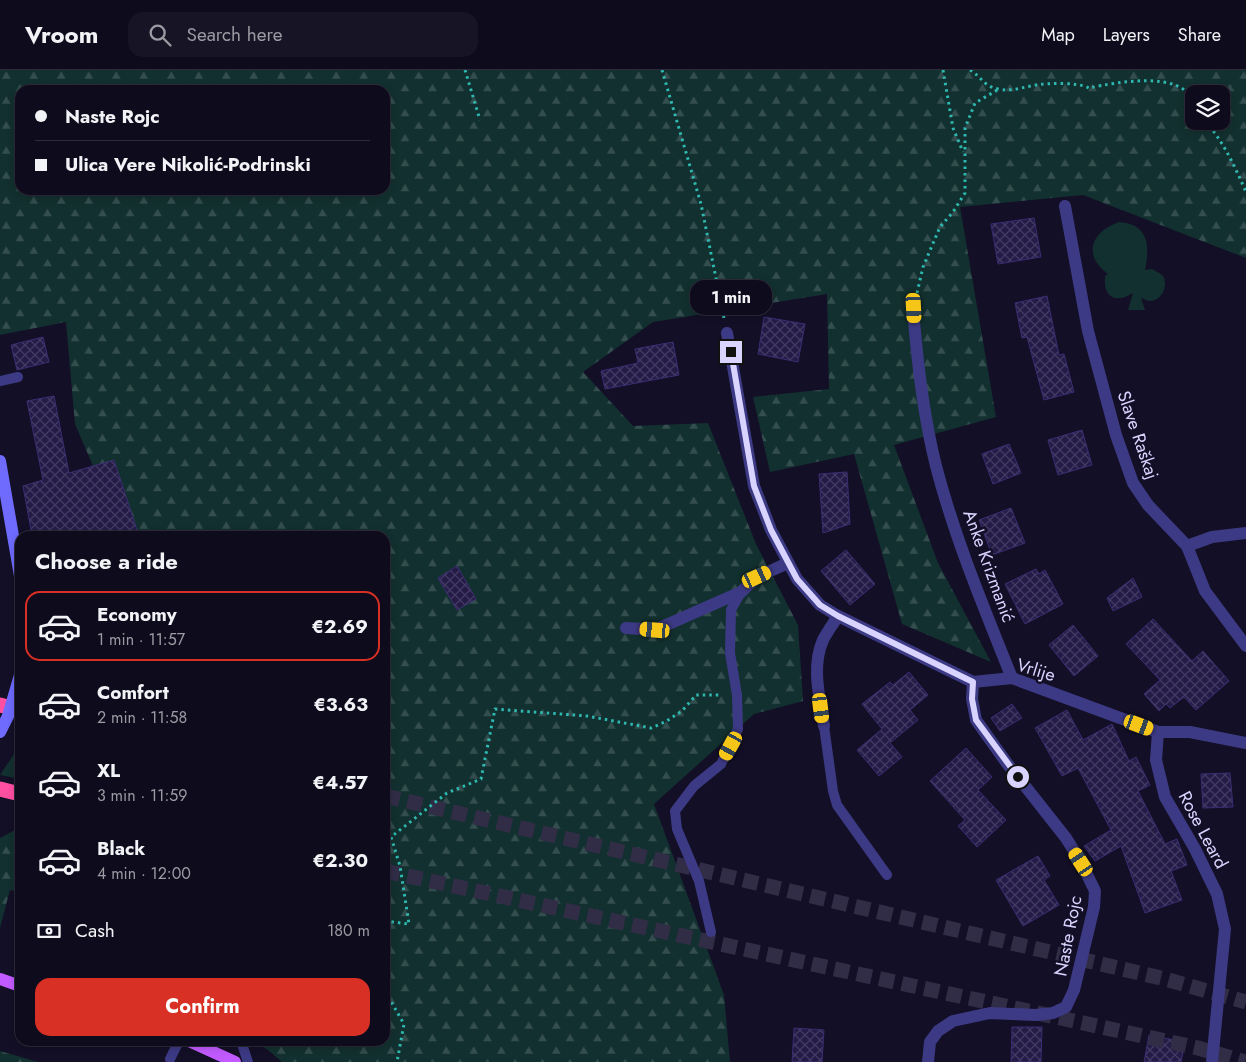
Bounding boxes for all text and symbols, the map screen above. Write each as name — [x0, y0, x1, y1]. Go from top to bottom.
search box — [128, 12, 478, 57]
text: Vroom — [25, 17, 98, 52]
icon: search — [146, 21, 174, 49]
text: Search here — [186, 21, 283, 48]
text: Map — [1041, 22, 1075, 48]
text: Layers — [1103, 22, 1150, 48]
text: Share — [1178, 22, 1221, 48]
map controls — [1185, 85, 1230, 130]
button: layers — [1185, 85, 1230, 130]
text: Naste Rojc — [65, 103, 160, 130]
text: Ulica Vere Nikolić-Podrinski — [65, 151, 311, 178]
callout: 1 min — [690, 280, 772, 314]
text: 1 min — [711, 286, 751, 309]
car — [905, 293, 922, 323]
route end — [720, 341, 742, 363]
street label: Slave Raškaj — [1111, 387, 1165, 483]
street label: Anke Krizmanić — [957, 506, 1021, 626]
text: Choose a ride — [35, 545, 178, 577]
car — [740, 564, 773, 590]
text: Economy — [97, 601, 177, 628]
icon: car — [37, 604, 82, 649]
text: €2.69 — [312, 613, 368, 640]
car — [639, 621, 670, 639]
text: 1 min · 11:57 — [97, 628, 185, 651]
street label: Vrlije — [1013, 652, 1059, 688]
text: Comfort — [97, 679, 169, 706]
icon: car — [37, 682, 82, 727]
text: €3.63 — [313, 691, 368, 718]
car — [811, 692, 830, 724]
text: 2 min · 11:58 — [97, 706, 187, 729]
car — [1122, 713, 1155, 737]
car — [717, 729, 744, 763]
text: XL — [97, 757, 120, 784]
icon: car — [37, 760, 82, 805]
route start — [1007, 766, 1029, 788]
text: €4.57 — [312, 769, 368, 796]
text: 3 min · 11:59 — [97, 784, 187, 807]
street label: Rose Leard — [1172, 787, 1234, 873]
text: Black — [97, 835, 145, 862]
icon: car — [37, 838, 82, 883]
car — [1066, 845, 1095, 879]
text: €2.30 — [313, 847, 368, 874]
text: 4 min · 12:00 — [97, 862, 191, 885]
street label: Naste Rojc — [1047, 893, 1089, 979]
icon: cash — [35, 917, 63, 945]
text: Cash — [75, 917, 115, 944]
text: 180 m — [327, 919, 370, 942]
button: Confirm — [35, 978, 370, 1036]

